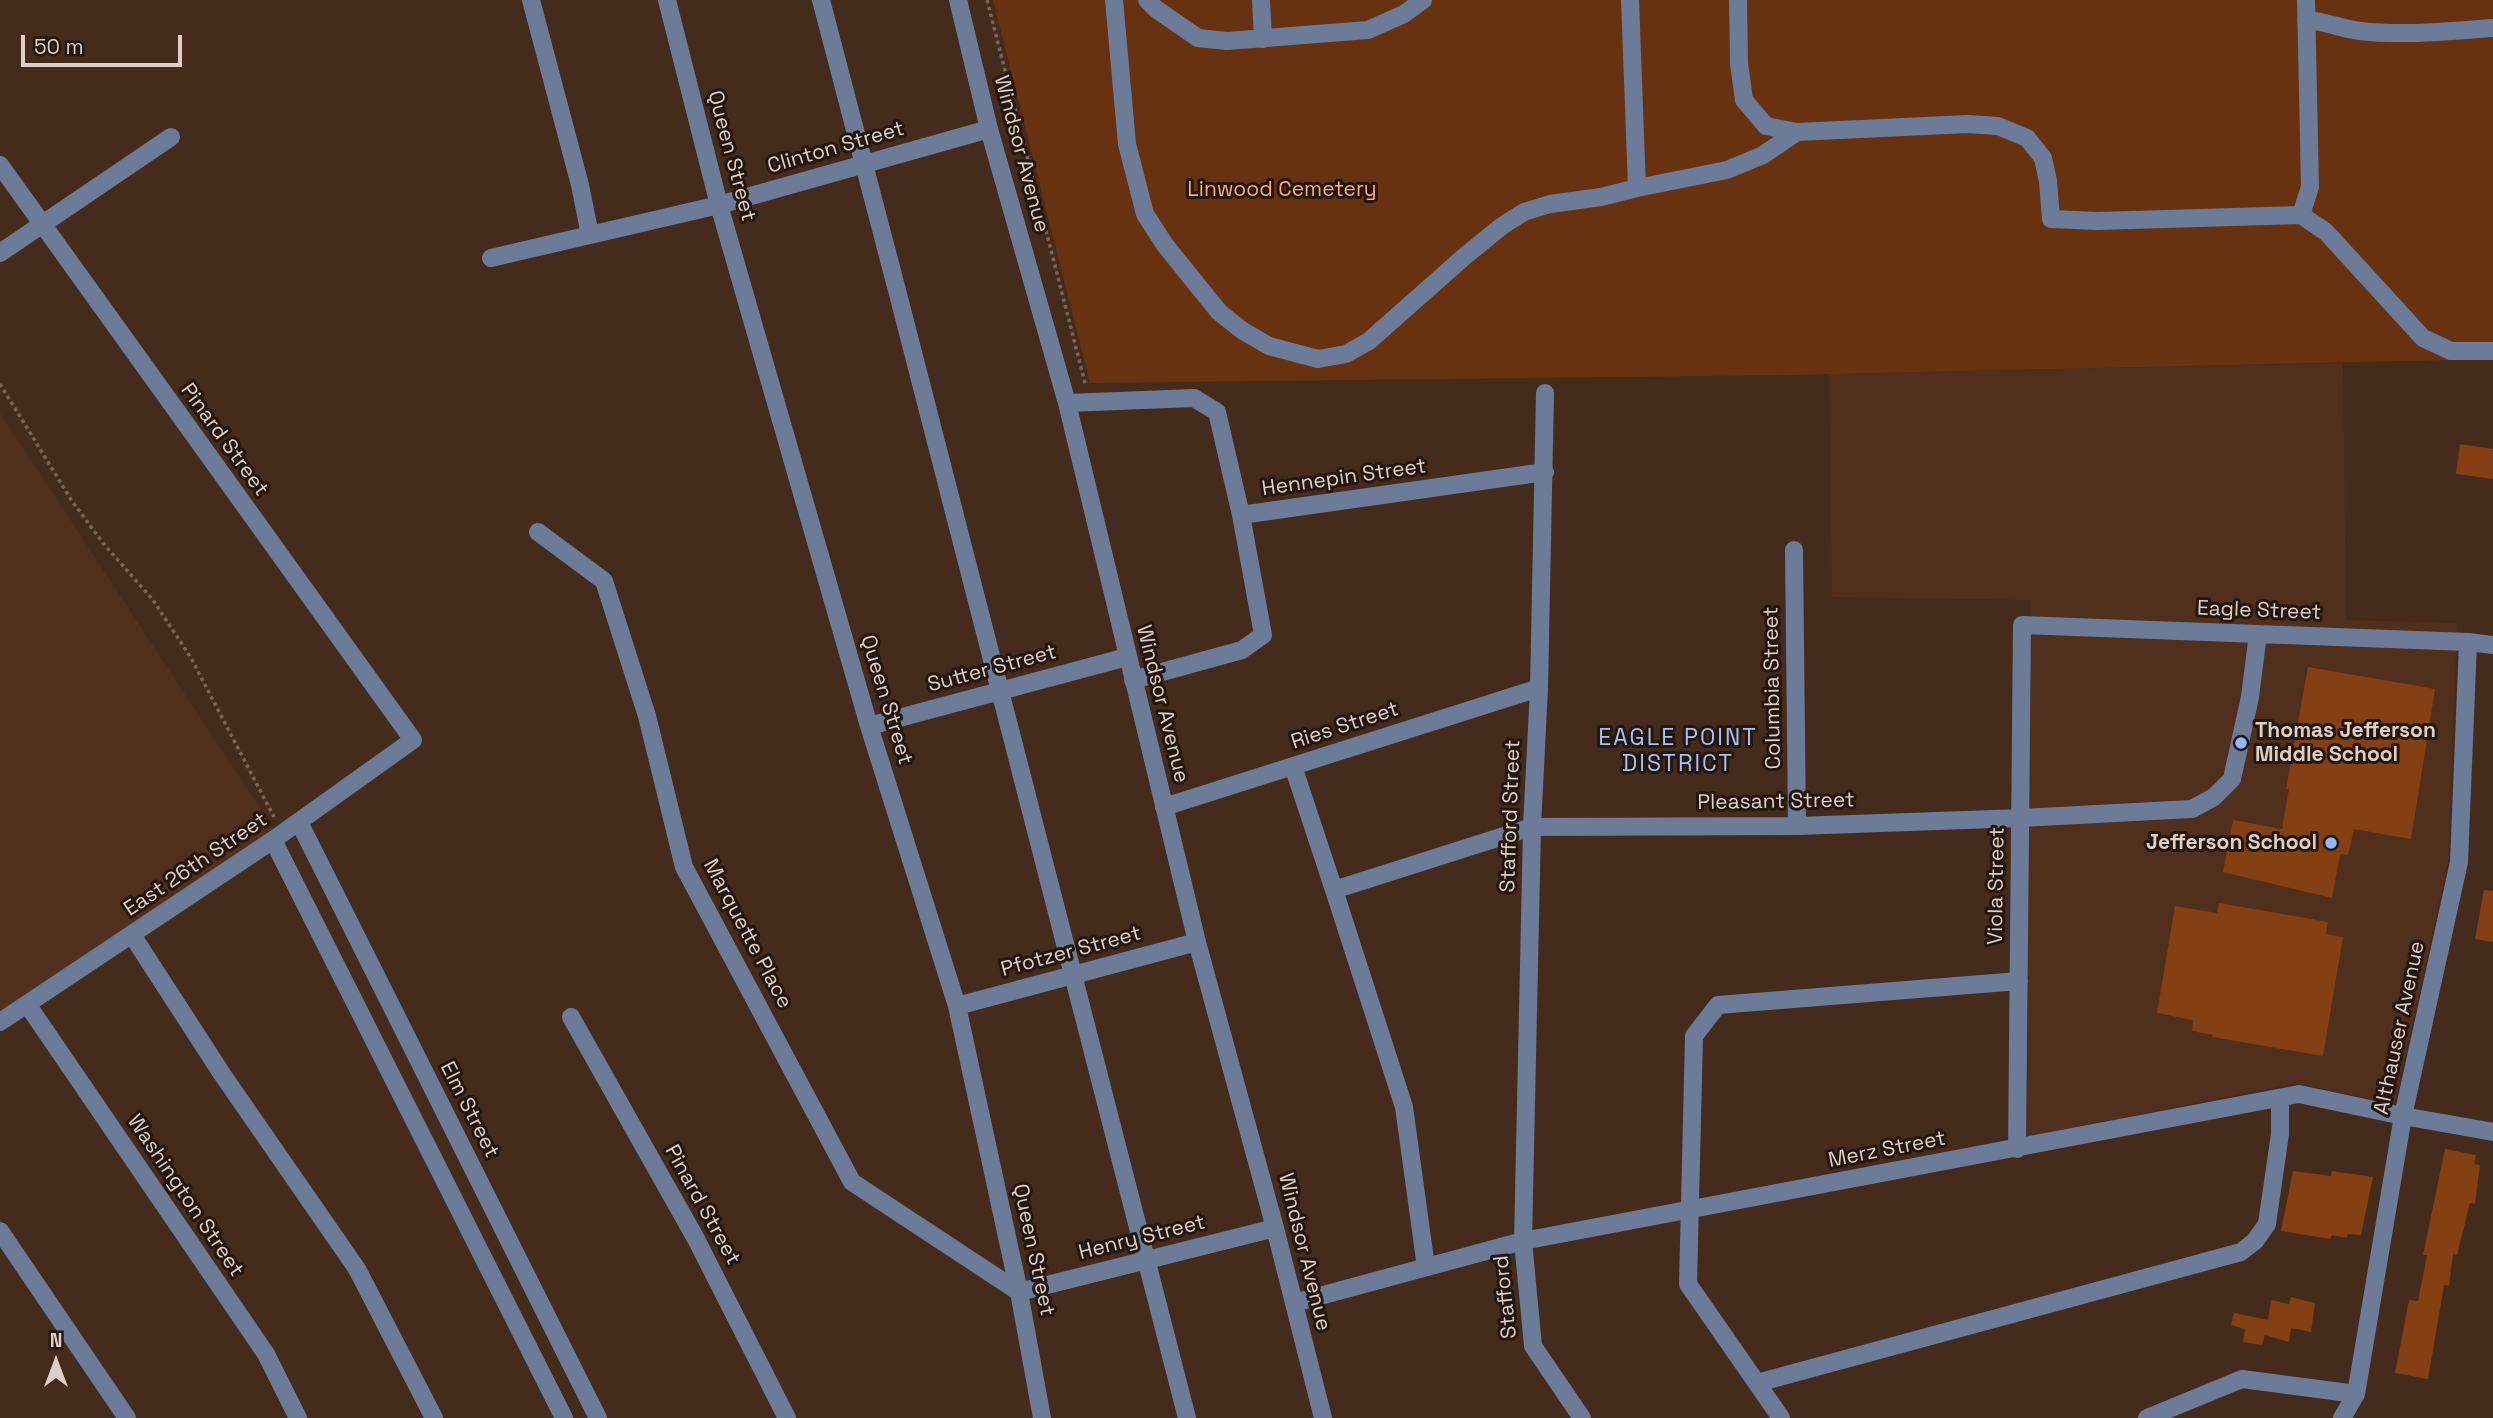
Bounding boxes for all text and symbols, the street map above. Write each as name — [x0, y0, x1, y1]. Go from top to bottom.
scale bar — [24, 21, 186, 65]
text: 50 m — [34, 33, 84, 60]
street label: Windsor Avenue — [988, 73, 1054, 235]
street label: Queen Street — [701, 88, 761, 224]
street label: Clinton Street — [765, 116, 907, 180]
park label: Linwood Cemetery — [1187, 177, 1377, 203]
street label: Pinard Street — [175, 379, 273, 501]
street label: Hennepin Street — [1260, 454, 1428, 502]
street label: Eagle Street — [2196, 596, 2322, 626]
street label: Columbia Street — [1759, 606, 1787, 770]
street label: Windsor Avenue — [1130, 623, 1194, 785]
street label: Queen Street — [854, 632, 918, 768]
street label: Sutter Street — [925, 640, 1059, 698]
street label: Ries Street — [1288, 697, 1402, 755]
place label: Thomas Jefferson Middle School — [2255, 718, 2436, 768]
district label: EAGLE POINT DISTRICT — [1600, 725, 1756, 779]
marker: Thomas Jefferson Middle School — [2233, 735, 2249, 751]
street label: Stafford Street — [1496, 739, 1526, 893]
street label: Pleasant Street — [1697, 788, 1855, 816]
street label: East 26th Street — [120, 808, 272, 922]
street label: Viola Street — [1983, 827, 2011, 945]
place label: Jefferson School — [2146, 830, 2317, 856]
marker: Jefferson School — [2323, 835, 2339, 851]
street label: Marquette Place — [697, 855, 797, 1013]
street label: Pfotzer Street — [998, 921, 1144, 983]
street label: Althauser Avenue — [2369, 939, 2431, 1117]
street label: Elm Street — [434, 1058, 504, 1162]
street label: Washington Street — [121, 1110, 249, 1282]
street label: Merz Street — [1826, 1126, 1948, 1174]
street label: Pinard Street — [659, 1141, 745, 1269]
street label: Windsor Avenue — [1272, 1171, 1336, 1333]
street label: Queen Street — [1007, 1182, 1059, 1318]
street label: Henry Street — [1076, 1210, 1208, 1266]
street label: Stafford — [1489, 1254, 1523, 1340]
north arrow — [21, 1327, 91, 1397]
text: N — [50, 1328, 62, 1353]

